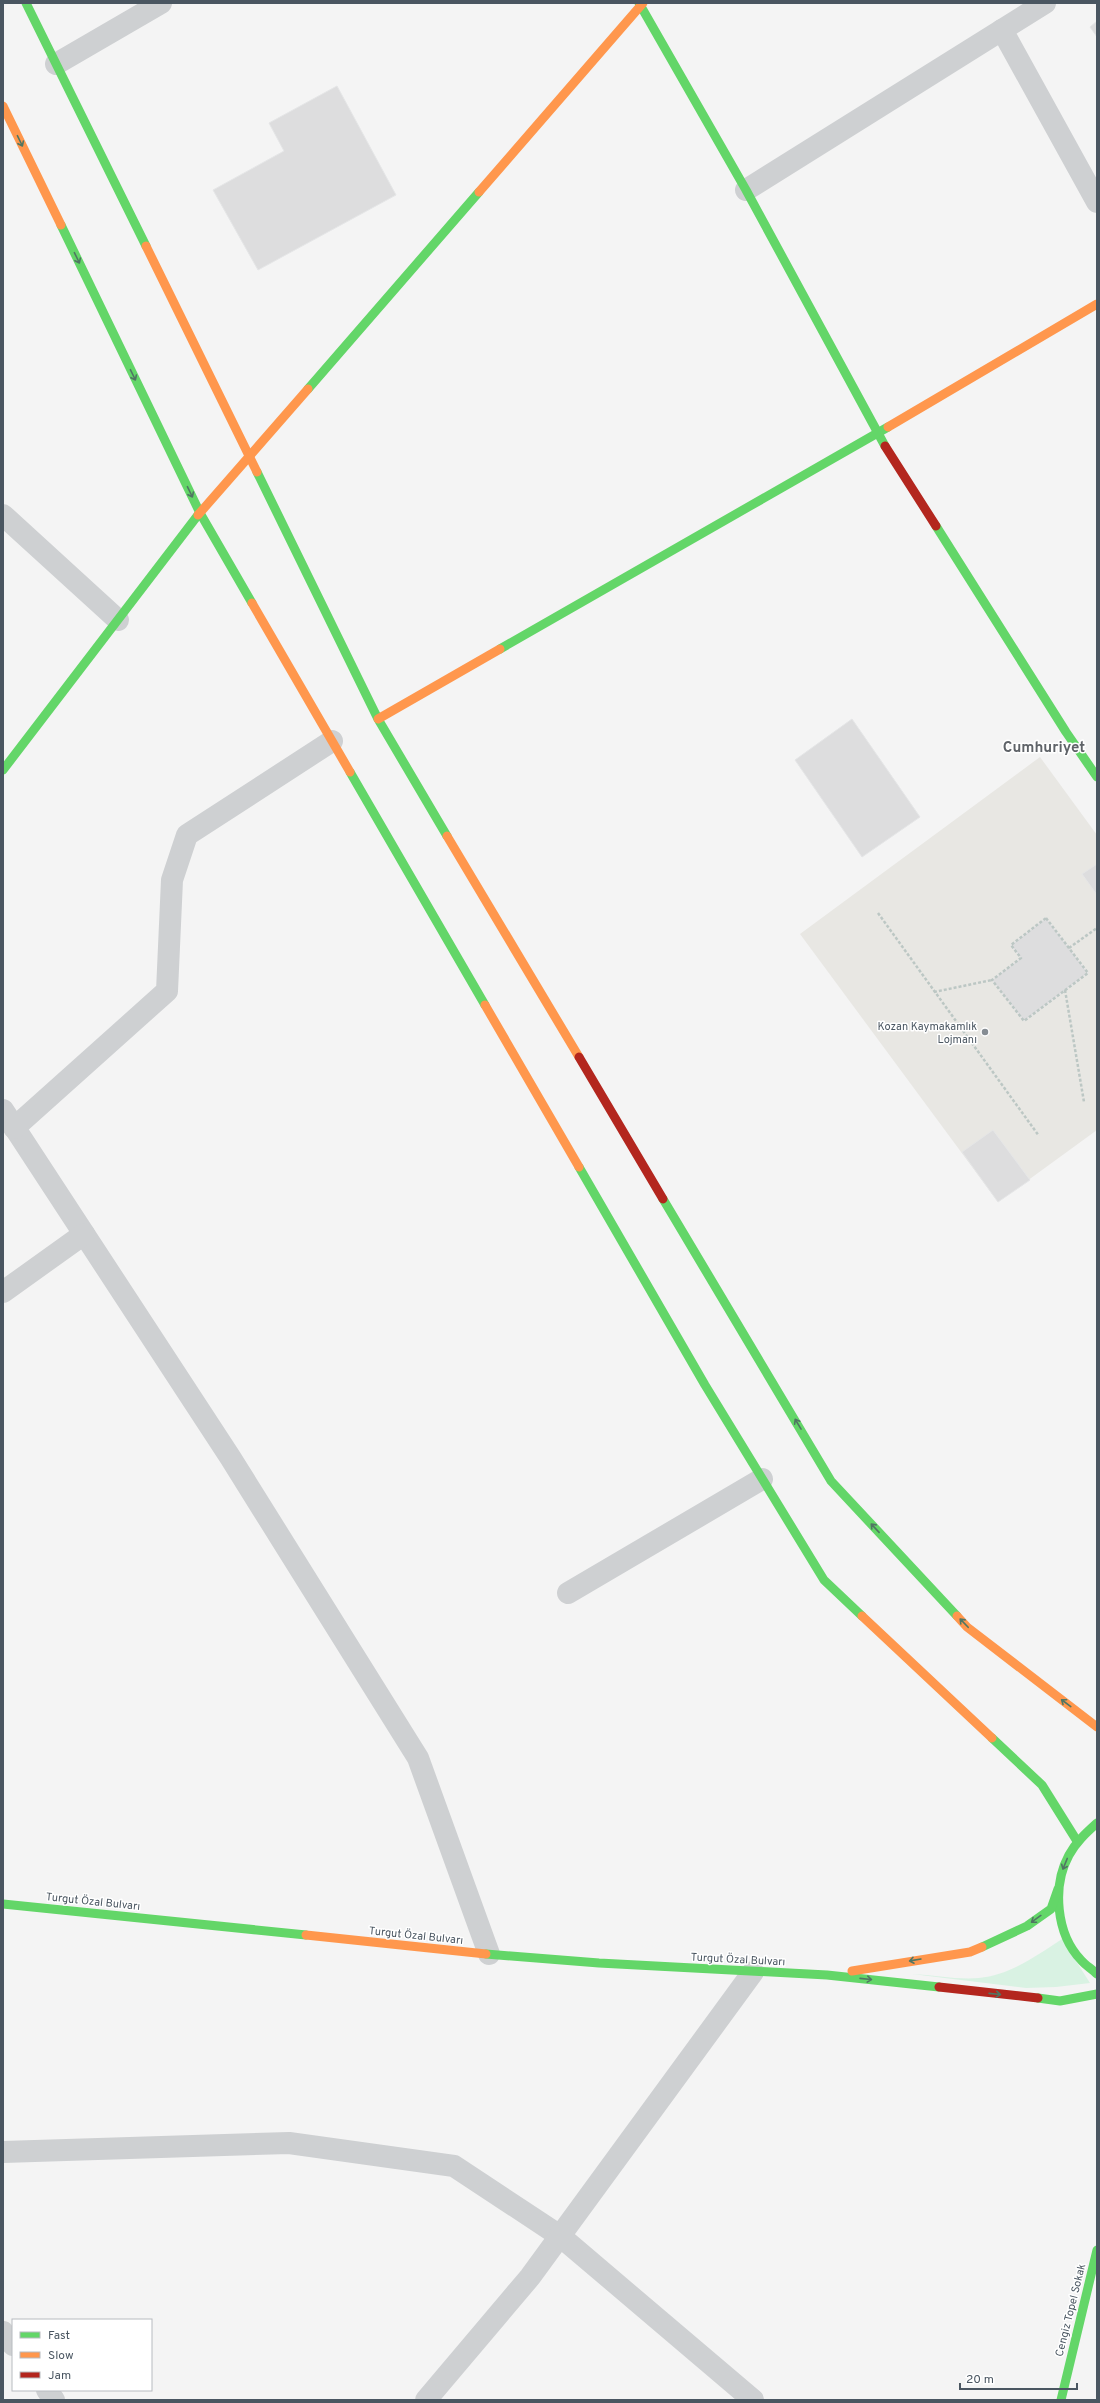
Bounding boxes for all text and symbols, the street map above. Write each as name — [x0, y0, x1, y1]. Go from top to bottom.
one-way arrow — [17, 135, 24, 147]
one-way arrow — [74, 252, 81, 264]
one-way arrow — [130, 369, 137, 381]
one-way arrow — [187, 486, 194, 498]
district label: Cumhuriyet — [1003, 739, 1085, 758]
place label: Kozan Kaymakamlık Lojmanı — [877, 1020, 977, 1047]
marker: Kozan Kaymakamlık Lojmanı — [980, 1027, 990, 1037]
one-way arrow — [793, 1418, 801, 1430]
one-way arrow — [870, 1523, 880, 1533]
one-way arrow — [959, 1618, 968, 1628]
one-way arrow — [1061, 1699, 1072, 1707]
one-way arrow — [1061, 1858, 1068, 1870]
street label: Turgut Özal Bulvarı — [45, 1889, 141, 1914]
one-way arrow — [1031, 1915, 1042, 1923]
street label: Turgut Özal Bulvarı — [368, 1923, 464, 1948]
street label: Turgut Özal Bulvarı — [690, 1950, 786, 1969]
one-way arrow — [909, 1956, 922, 1964]
one-way arrow — [859, 1976, 872, 1983]
one-way arrow — [988, 1990, 1001, 1998]
street label: Cengiz Topel Sokak — [1053, 2262, 1089, 2358]
legend — [12, 2319, 152, 2391]
text: Fast — [48, 2328, 70, 2344]
text: Slow — [48, 2348, 74, 2364]
scale bar — [960, 2365, 1077, 2391]
text: Jam — [48, 2368, 71, 2384]
text: 20 m — [966, 2372, 994, 2388]

